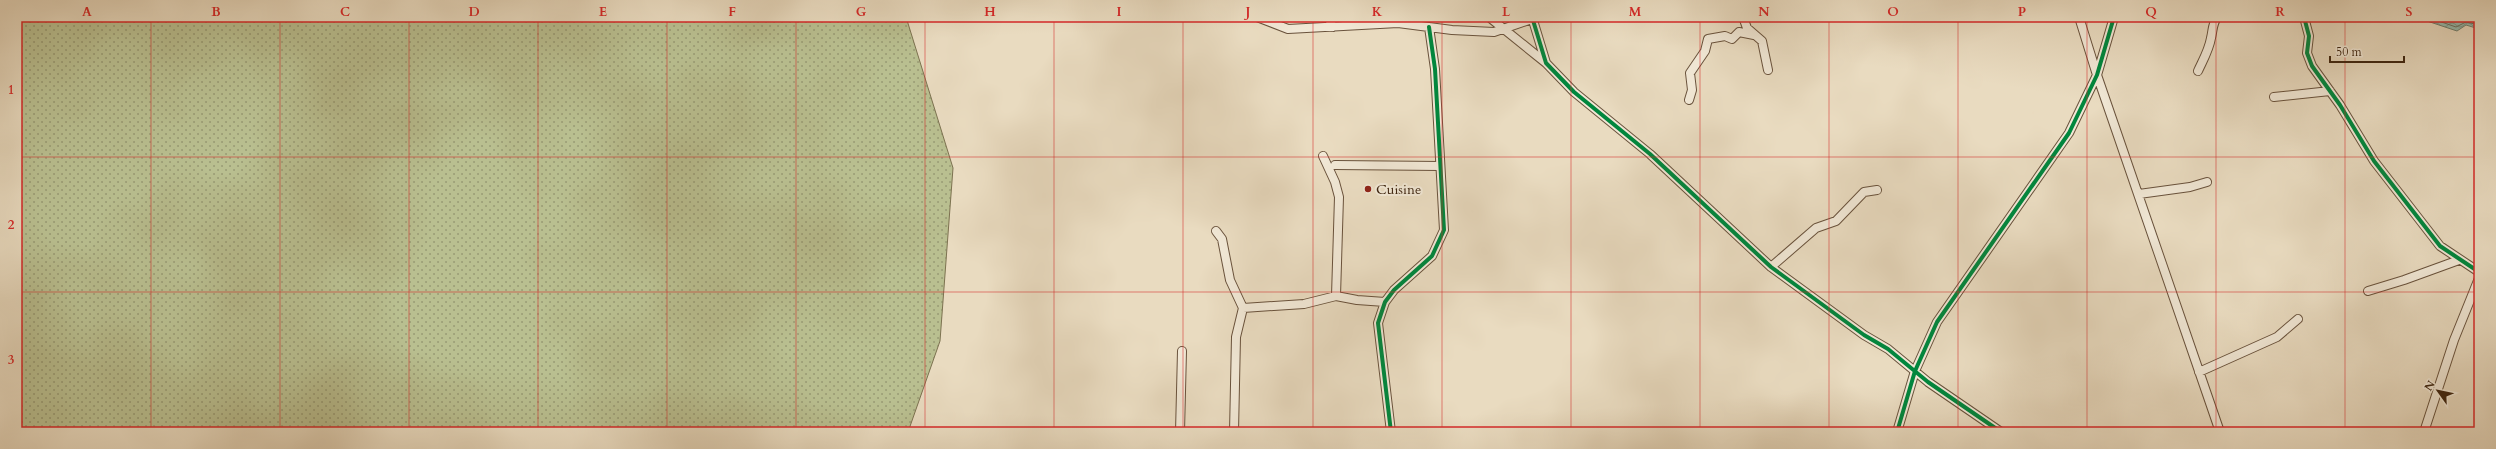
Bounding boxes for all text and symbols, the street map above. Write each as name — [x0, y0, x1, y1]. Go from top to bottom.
text: A — [82, 3, 92, 21]
text: B — [211, 3, 221, 21]
text: C — [340, 3, 350, 21]
text: D — [468, 3, 480, 21]
text: E — [599, 3, 607, 21]
text: F — [728, 3, 736, 21]
text: G — [856, 3, 867, 21]
text: H — [984, 3, 996, 21]
text: I — [1116, 3, 1122, 21]
text: J — [1244, 3, 1251, 21]
text: K — [1372, 3, 1383, 21]
text: L — [1502, 3, 1511, 21]
text: M — [1629, 3, 1642, 21]
text: N — [1758, 3, 1770, 21]
text: O — [1887, 3, 1899, 21]
text: P — [2018, 3, 2026, 21]
text: Q — [2145, 3, 2157, 21]
text: R — [2275, 3, 2285, 21]
text: S — [2406, 3, 2413, 21]
scale bar — [2330, 38, 2404, 64]
text: 50 m — [2336, 44, 2363, 60]
text: 1 — [8, 81, 14, 99]
place label: Cuisine — [1376, 180, 1421, 199]
marker: Cuisine — [1363, 184, 1373, 194]
text: 2 — [8, 216, 15, 234]
text: 3 — [8, 351, 15, 369]
north arrow — [2418, 371, 2458, 411]
text: N — [2421, 377, 2439, 394]

